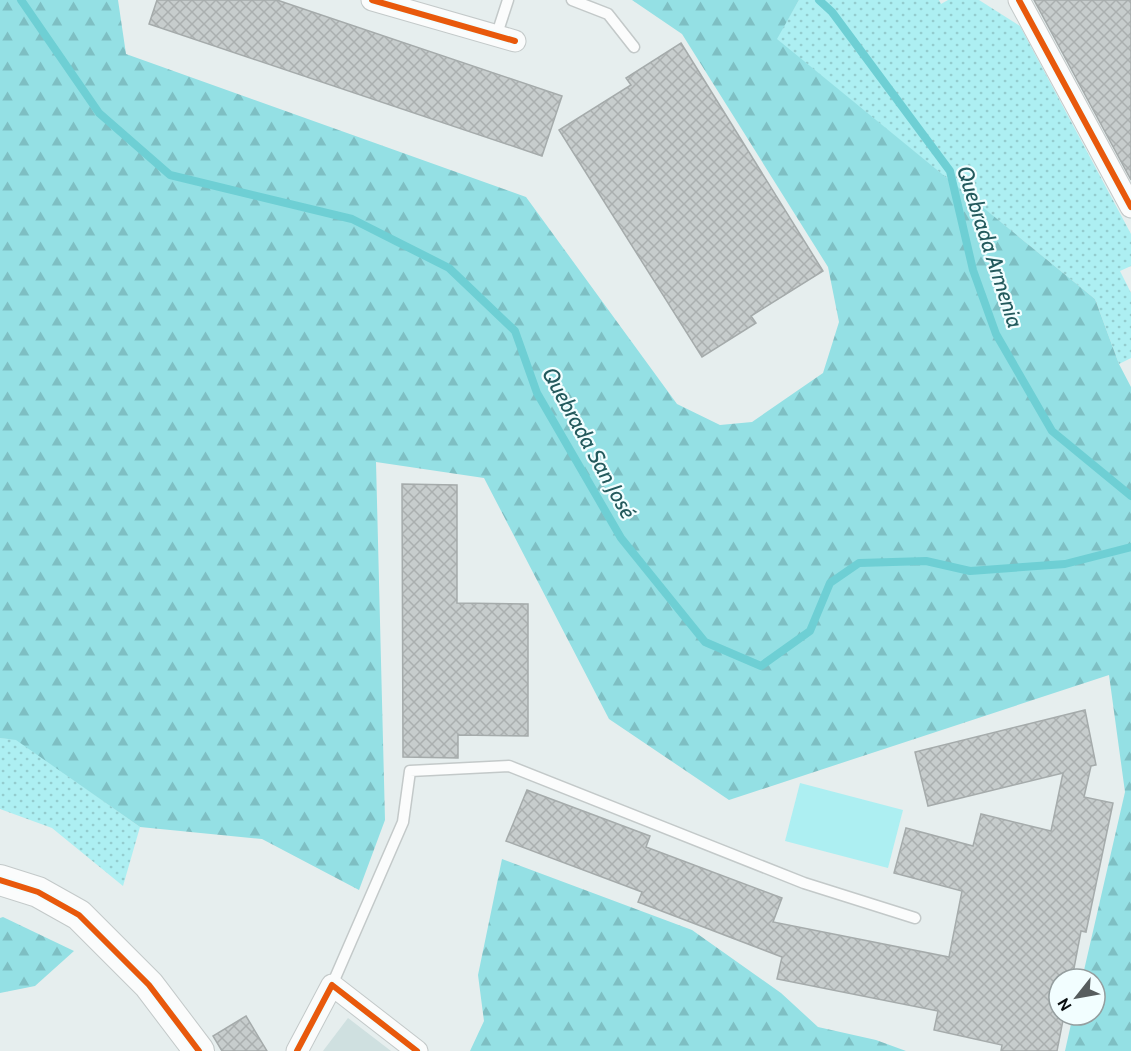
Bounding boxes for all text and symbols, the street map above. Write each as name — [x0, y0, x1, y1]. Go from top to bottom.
water label: Quebrada Armenia — [951, 163, 1029, 331]
water label: Quebrada San José — [536, 362, 642, 524]
north arrow — [1047, 967, 1107, 1027]
text: N — [1054, 995, 1076, 1014]

